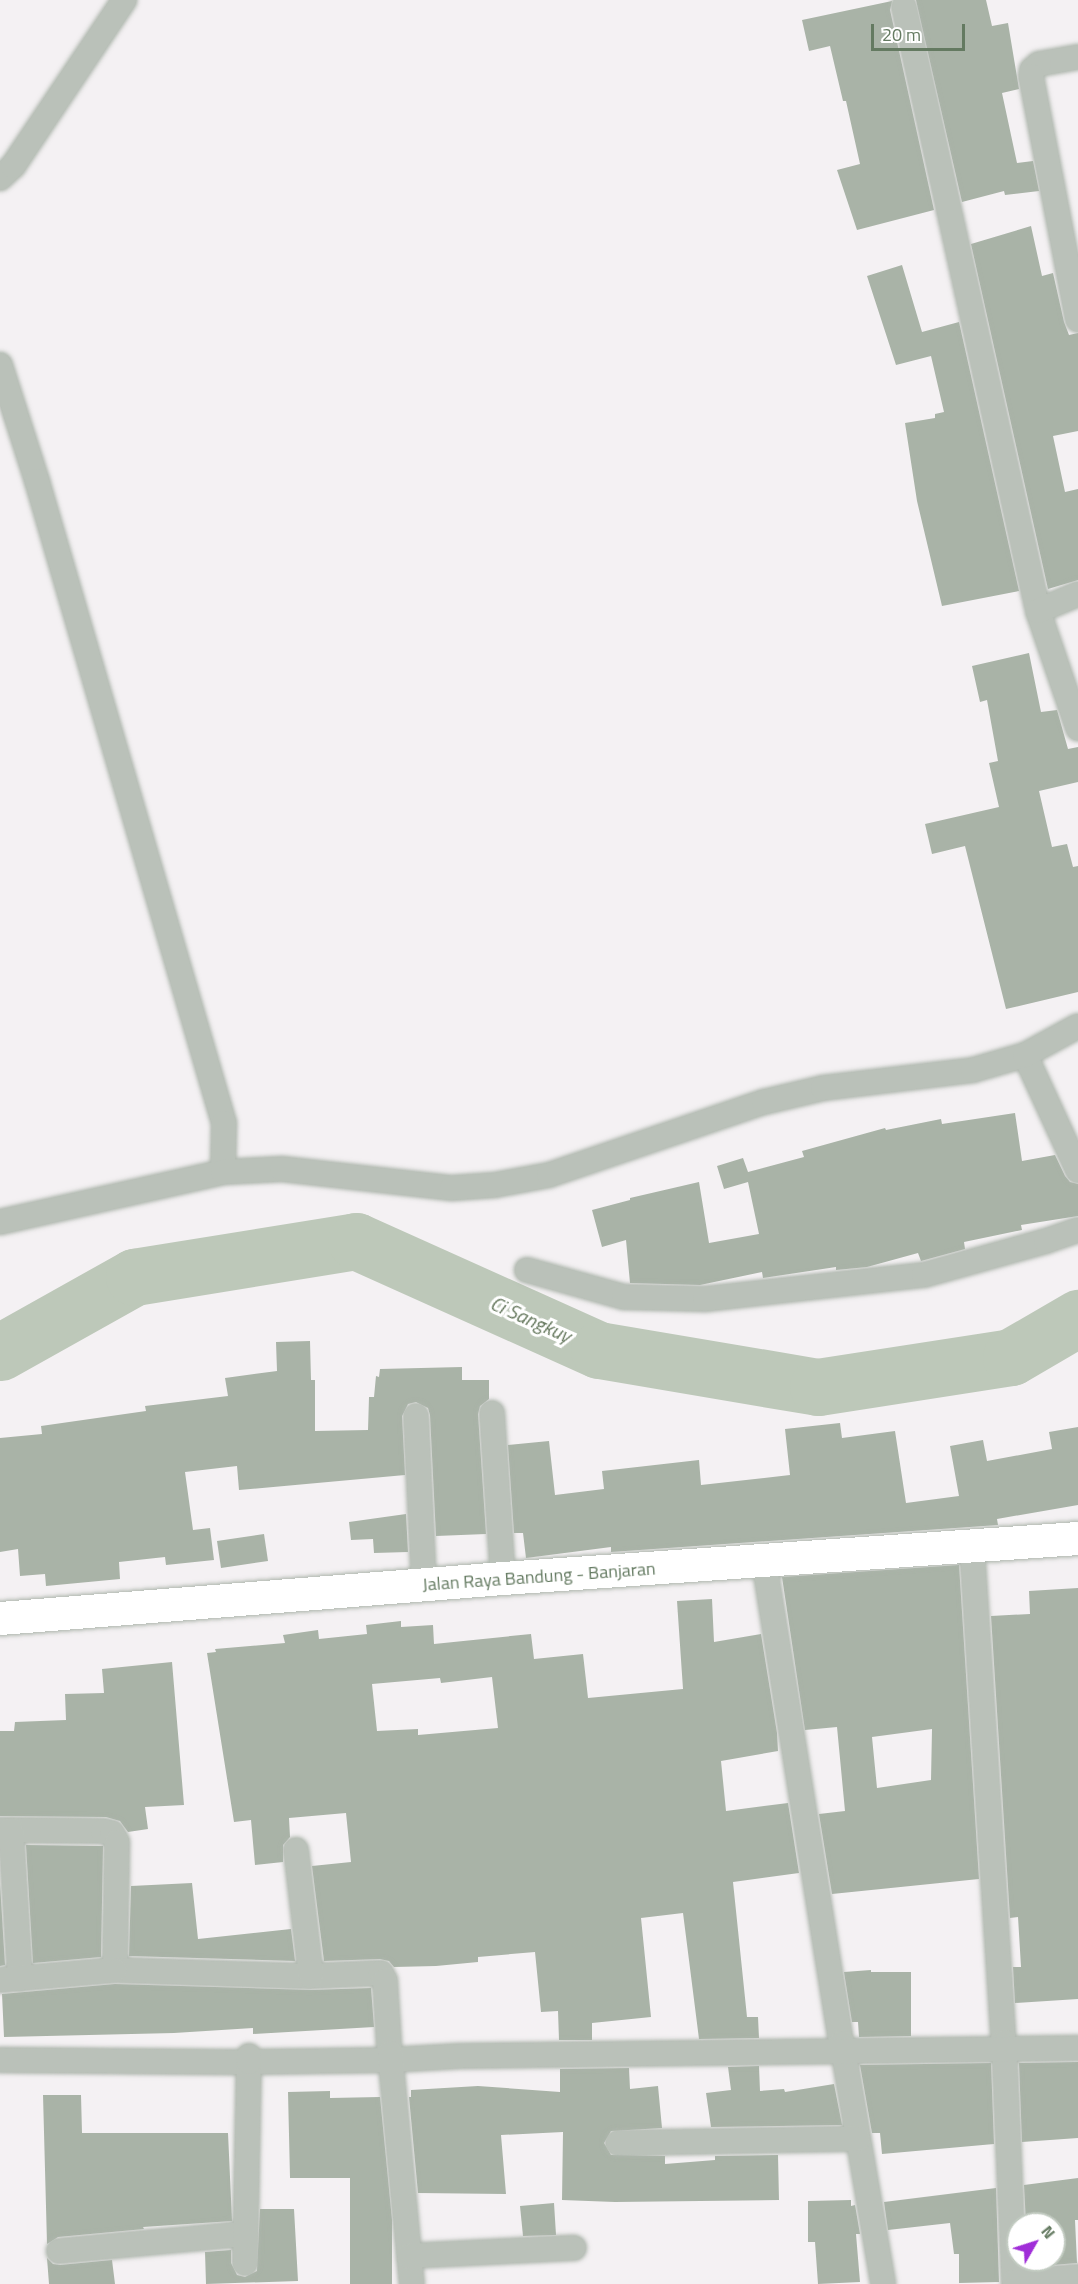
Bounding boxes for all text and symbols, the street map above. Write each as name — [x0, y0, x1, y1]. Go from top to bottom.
scale bar — [874, 12, 968, 50]
text: 20 m — [882, 21, 921, 48]
water label: Ci Sangkuy — [487, 1291, 575, 1347]
street label: Jalan Raya Bandung - Banjaran — [422, 1558, 656, 1596]
north arrow — [1006, 2212, 1066, 2272]
text: N — [1036, 2220, 1061, 2244]

